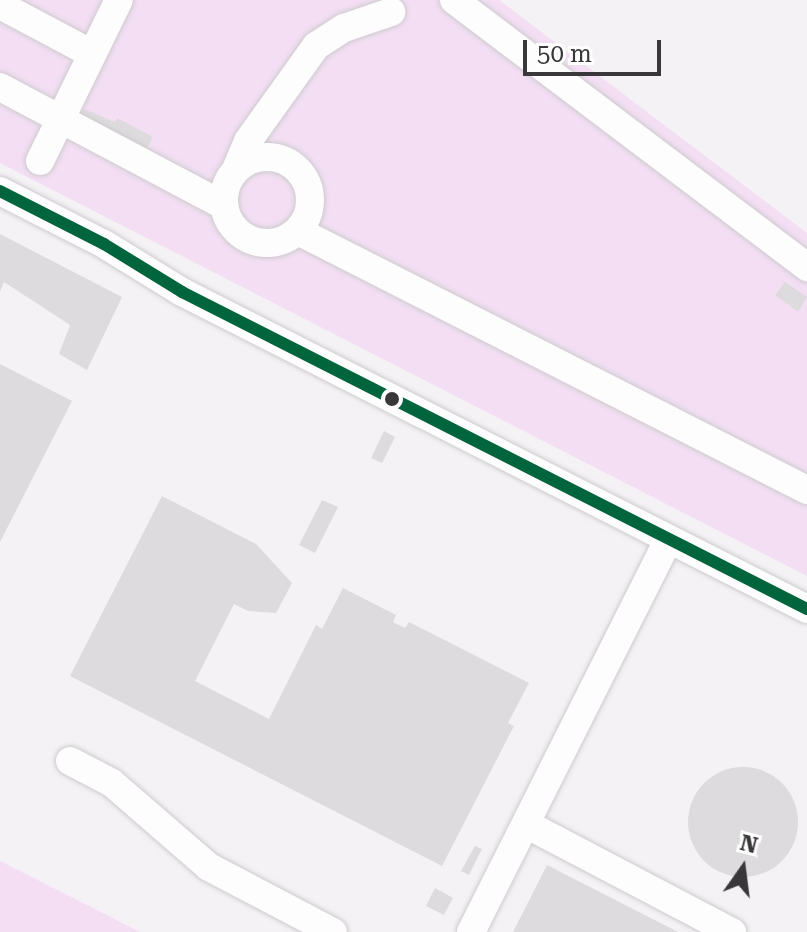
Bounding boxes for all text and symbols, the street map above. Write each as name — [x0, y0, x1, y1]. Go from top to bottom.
scale bar — [527, 24, 665, 74]
text: 50 m — [537, 40, 592, 68]
unlabelled marker — [384, 391, 400, 407]
north arrow — [703, 828, 783, 908]
text: N — [738, 830, 760, 858]

